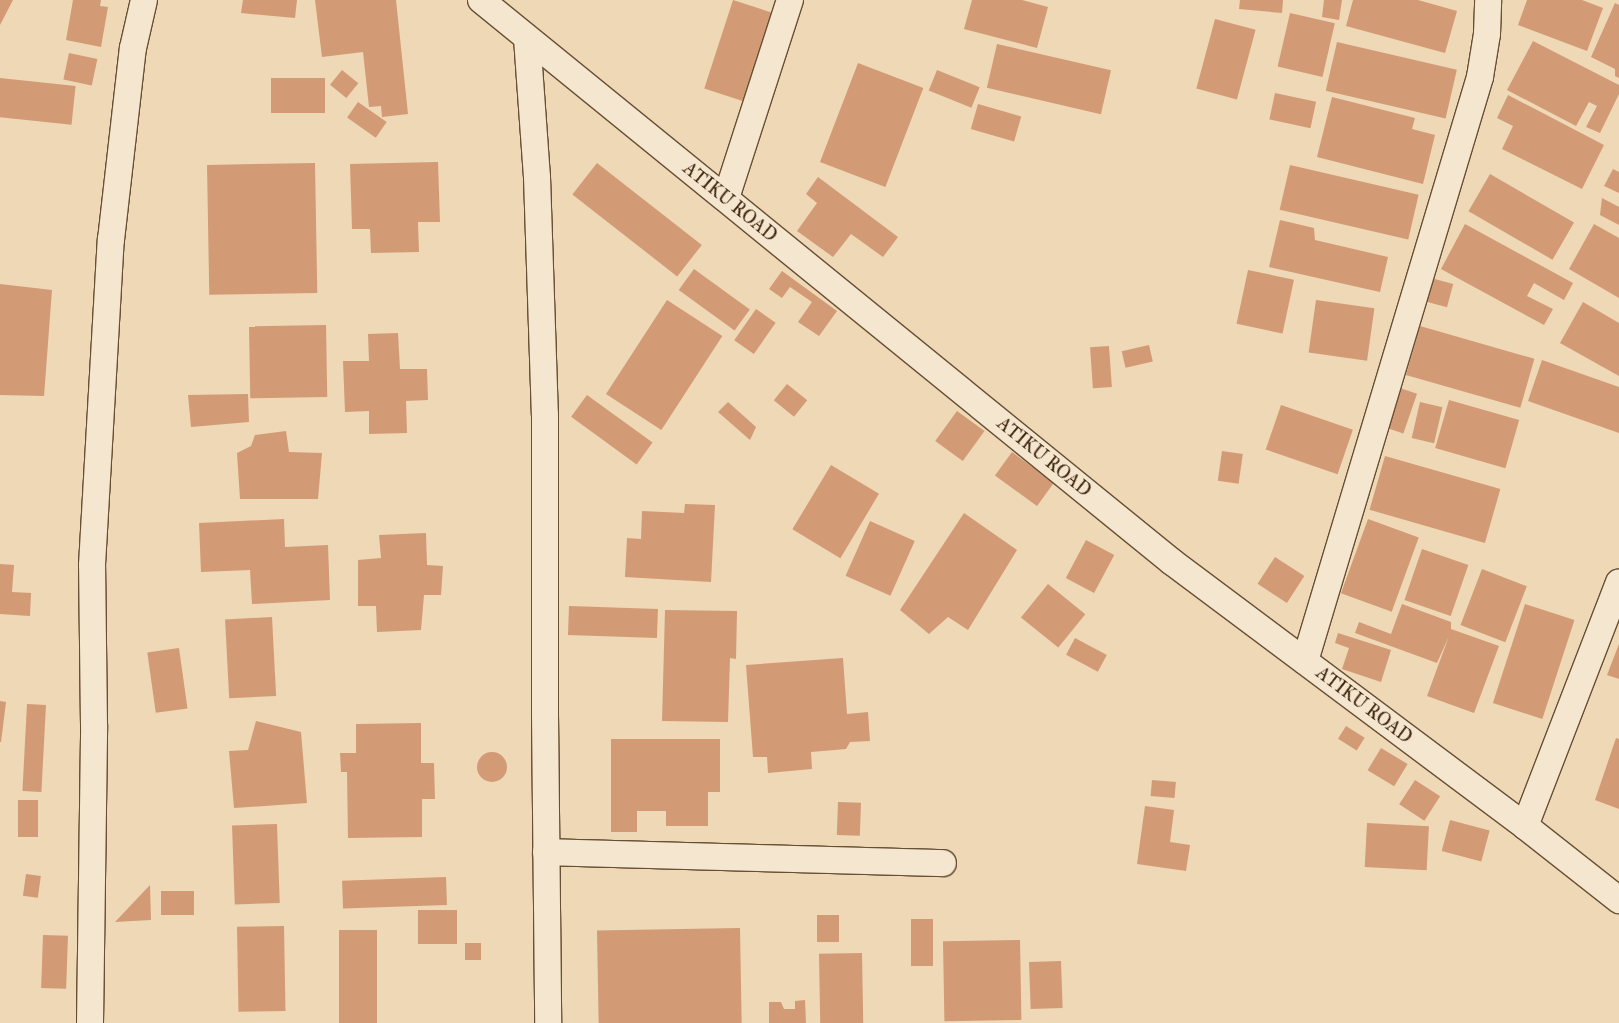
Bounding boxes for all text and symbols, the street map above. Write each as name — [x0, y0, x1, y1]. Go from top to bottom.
street label: ATIKU ROAD — [679, 158, 781, 246]
street label: ATIKU ROAD — [993, 413, 1095, 501]
street label: ATIKU ROAD — [1312, 662, 1416, 748]

